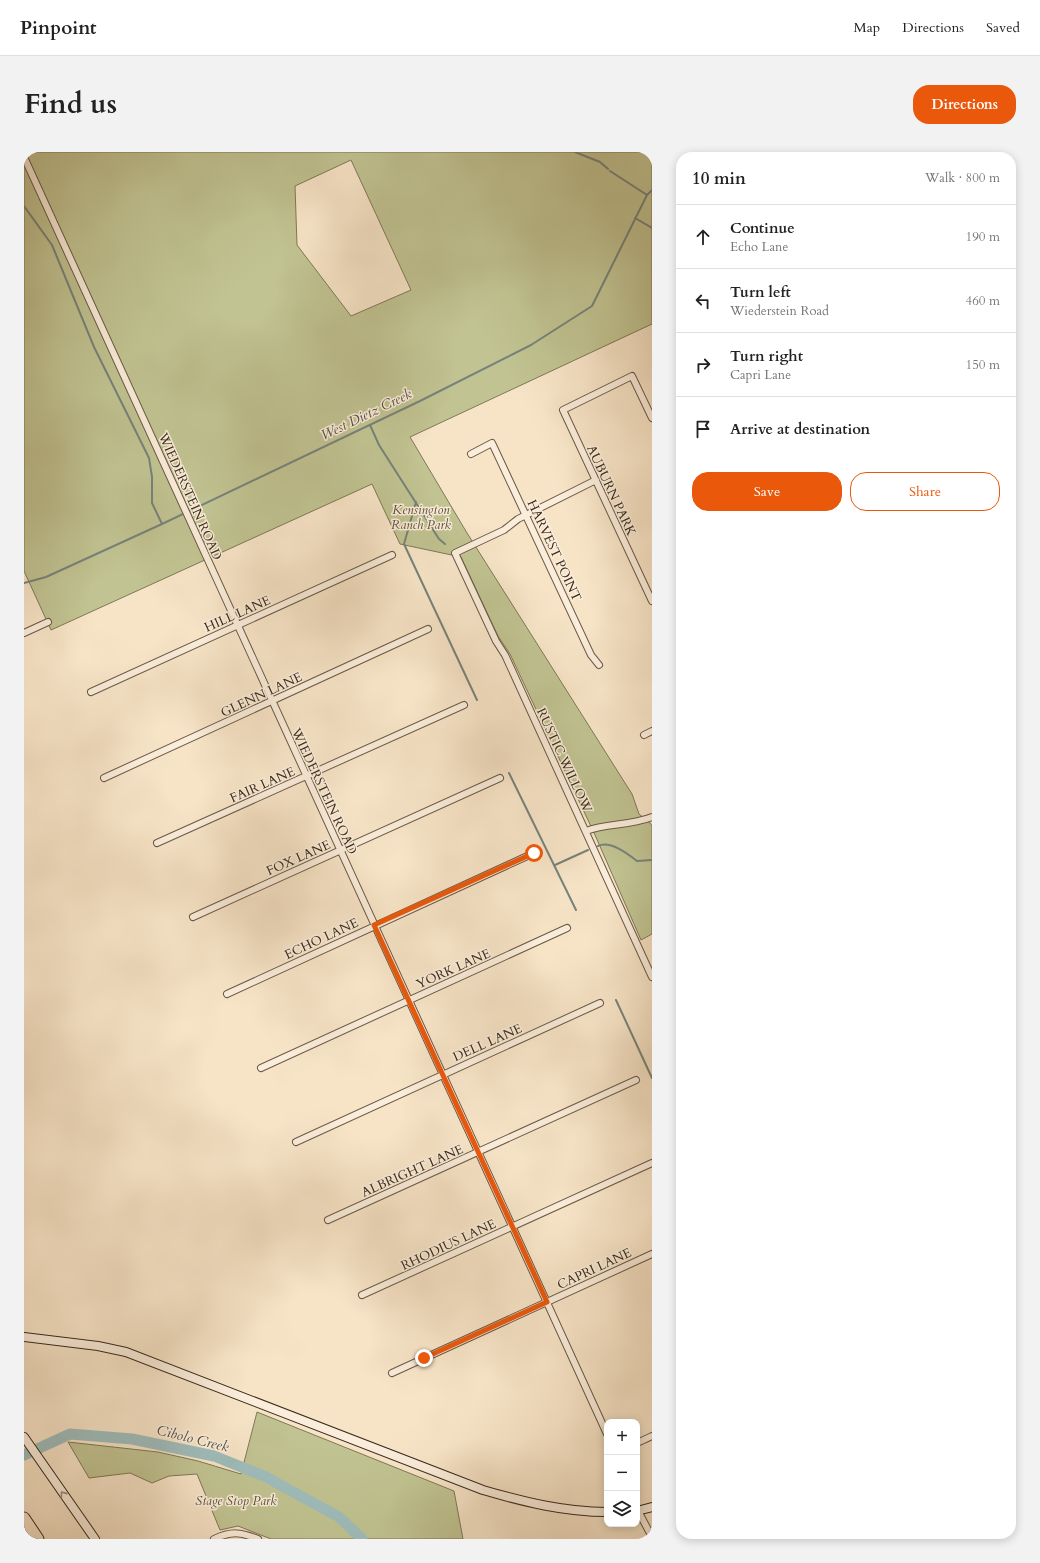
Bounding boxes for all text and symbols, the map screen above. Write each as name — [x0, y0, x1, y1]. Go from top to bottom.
text: Pinpoint — [20, 15, 97, 41]
text: Map — [854, 18, 880, 37]
text: Directions — [902, 18, 964, 37]
text: Saved — [986, 18, 1020, 37]
text: Find us — [24, 85, 117, 123]
button: Directions — [913, 85, 1016, 124]
text: 10 min — [692, 167, 746, 190]
text: Walk · 800 m — [925, 169, 1000, 187]
text: Continue — [730, 218, 795, 238]
icon: ahead — [692, 226, 714, 248]
text: 190 m — [966, 228, 1000, 246]
text: Echo Lane — [730, 238, 788, 256]
text: Turn left — [730, 282, 791, 302]
icon: left — [692, 290, 714, 312]
text: 460 m — [966, 292, 1000, 310]
text: Wiederstein Road — [730, 302, 829, 320]
text: Turn right — [730, 346, 803, 366]
icon: right — [692, 354, 714, 376]
text: 150 m — [966, 356, 1000, 374]
text: Capri Lane — [730, 366, 791, 384]
water label: West Dietz Creek — [318, 384, 415, 445]
icon: arrive — [692, 418, 714, 440]
text: Arrive at destination — [730, 419, 870, 439]
street label: WIEDERSTEIN ROAD — [153, 429, 226, 563]
street label: AUBURN PARK — [582, 442, 640, 539]
button: Save — [692, 472, 842, 511]
button: Share — [850, 472, 1000, 511]
street label: HARVEST POINT — [523, 497, 586, 605]
park label: Kensington Ranch Park — [391, 501, 452, 534]
street label: HILL LANE — [201, 591, 273, 637]
street label: GLENN LANE — [218, 668, 305, 722]
street label: RUSTIC WILLOW — [532, 705, 597, 816]
street label: WIEDERSTEIN ROAD — [286, 724, 361, 858]
street label: FAIR LANE — [227, 762, 298, 807]
street label: FOX LANE — [263, 836, 333, 880]
route start — [525, 844, 543, 862]
street label: ECHO LANE — [281, 914, 361, 964]
street label: YORK LANE — [414, 945, 493, 993]
street label: DELL LANE — [450, 1020, 525, 1066]
street label: ALBRIGHT LANE — [359, 1140, 466, 1201]
street label: RHODIUS LANE — [398, 1215, 499, 1275]
street label: CAPRI LANE — [554, 1244, 634, 1294]
route end — [415, 1349, 433, 1367]
map controls — [604, 1419, 640, 1527]
button: + — [604, 1419, 640, 1455]
water label: Cibolo Creek — [155, 1420, 231, 1457]
button: − — [604, 1455, 640, 1491]
one-way arrow — [60, 1491, 68, 1498]
button: layers — [604, 1491, 640, 1527]
park label: Stage Stop Park — [195, 1492, 277, 1510]

